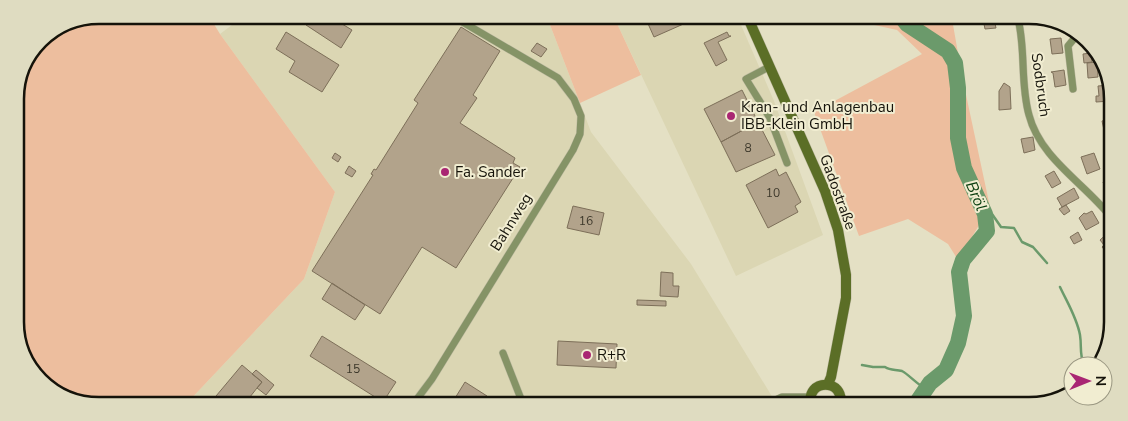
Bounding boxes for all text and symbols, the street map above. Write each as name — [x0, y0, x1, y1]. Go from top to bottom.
street label: Sodbruch — [1027, 52, 1055, 118]
place label: Kran- und Anlagenbau IBB-Klein GmbH — [741, 97, 894, 134]
marker: Kran- und Anlagenbau IBB-Klein GmbH — [725, 110, 737, 122]
house number: 8 — [744, 140, 752, 156]
street label: Gadostraße — [815, 152, 861, 232]
place label: Fa. Sander — [455, 162, 527, 182]
marker: Fa. Sander — [439, 166, 451, 178]
water label: Bröl — [960, 178, 992, 214]
house number: 10 — [766, 185, 780, 201]
street label: Bahnweg — [485, 189, 537, 255]
house number: 16 — [579, 213, 593, 229]
place label: R+R — [597, 345, 626, 365]
marker: R+R — [581, 349, 593, 361]
north arrow — [1063, 356, 1113, 406]
house number: 15 — [346, 361, 360, 377]
text: N — [1091, 375, 1110, 386]

